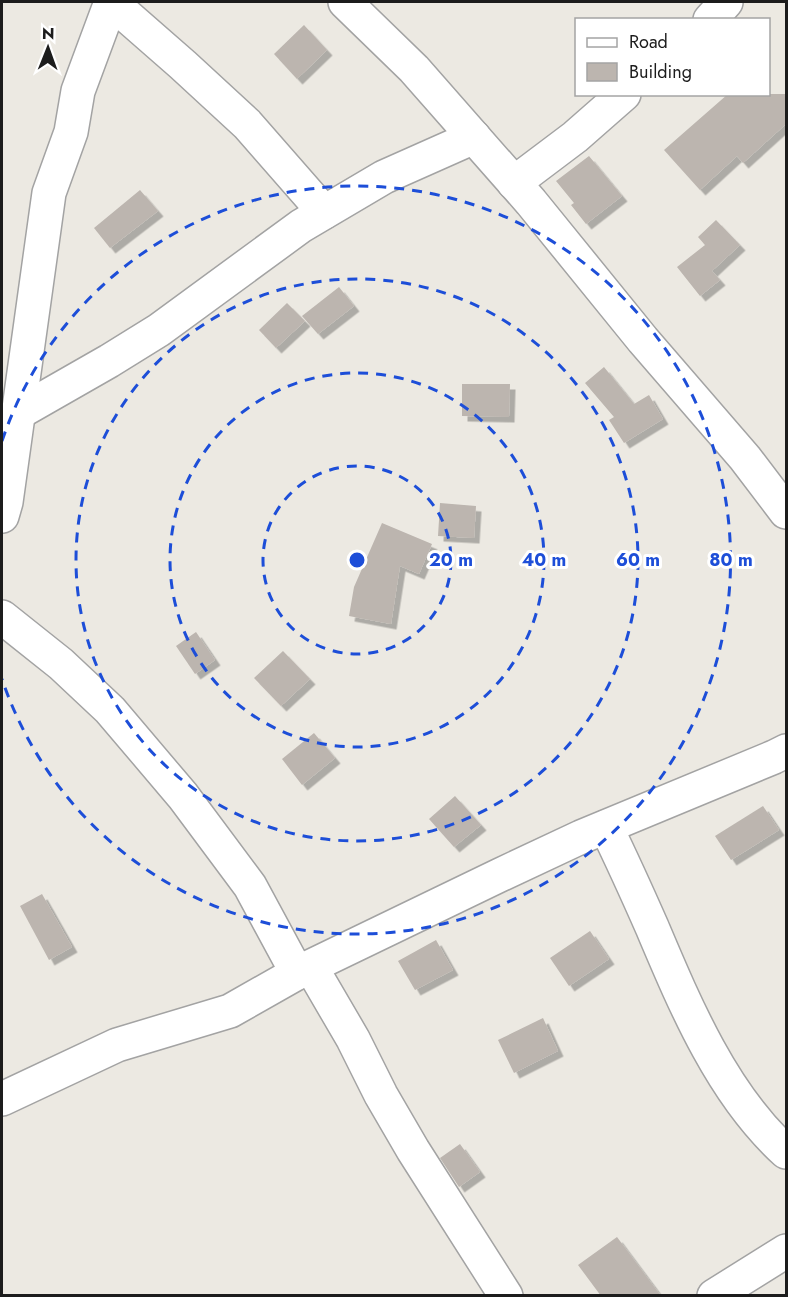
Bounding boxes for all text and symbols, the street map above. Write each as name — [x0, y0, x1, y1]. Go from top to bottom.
north arrow — [18, 18, 78, 78]
legend — [575, 18, 770, 96]
text: N — [42, 22, 55, 45]
text: Road — [629, 29, 668, 55]
text: Building — [629, 59, 692, 85]
text: 20 m — [429, 547, 473, 573]
text: 40 m — [522, 547, 566, 573]
text: 60 m — [616, 547, 660, 573]
text: 80 m — [709, 547, 753, 573]
centre of rings — [347, 550, 367, 570]

